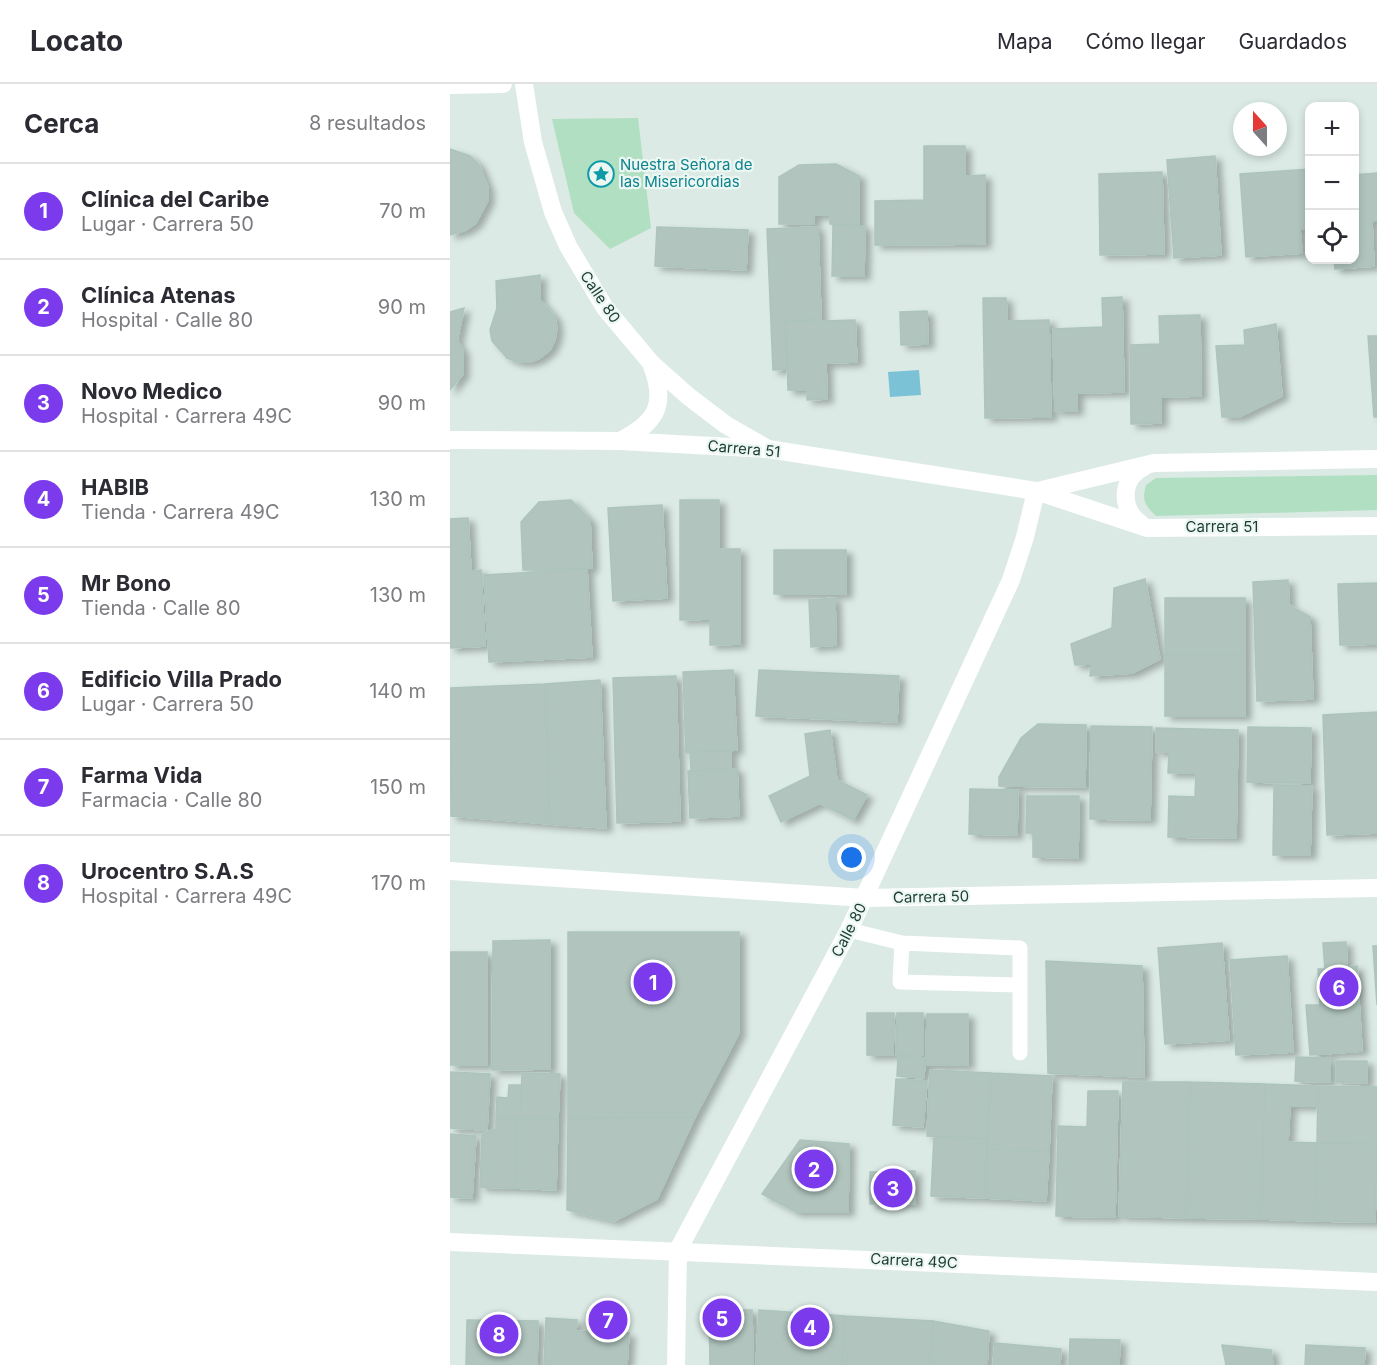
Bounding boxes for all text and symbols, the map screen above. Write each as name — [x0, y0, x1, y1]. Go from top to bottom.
text: Locato — [30, 24, 123, 58]
text: Mapa — [997, 29, 1053, 54]
text: Cómo llegar — [1086, 29, 1205, 54]
text: Guardados — [1238, 29, 1347, 54]
north arrow — [1233, 102, 1287, 156]
map controls — [1305, 102, 1359, 264]
button: + — [1305, 102, 1359, 156]
text: Cerca — [24, 108, 99, 139]
text: 8 resultados — [309, 111, 426, 135]
place label: Nuestra Señora de las Misericordias — [620, 155, 752, 191]
button: − — [1305, 156, 1359, 210]
place icon: Nuestra Señora de las Misericordias — [586, 159, 616, 189]
text: Clínica del Caribe — [81, 186, 269, 212]
text: 1 — [39, 199, 48, 223]
text: 70 m — [379, 199, 426, 223]
button: locate — [1305, 210, 1359, 264]
text: Lugar · Carrera 50 — [81, 212, 254, 236]
street label: Calle 80 — [576, 267, 625, 326]
text: Clínica Atenas — [81, 282, 236, 308]
text: 2 — [37, 295, 50, 319]
text: 90 m — [378, 295, 426, 319]
text: Hospital · Calle 80 — [81, 308, 253, 332]
text: Novo Medico — [81, 378, 222, 404]
text: 3 — [37, 391, 50, 415]
text: 90 m — [378, 391, 426, 415]
text: Hospital · Carrera 49C — [81, 404, 292, 428]
street label: Carrera 51 — [707, 436, 781, 461]
text: HABIB — [81, 474, 149, 500]
text: 4 — [37, 487, 50, 511]
text: 130 m — [370, 487, 426, 511]
text: Tienda · Carrera 49C — [81, 500, 280, 524]
street label: Carrera 51 — [1186, 517, 1258, 536]
text: Mr Bono — [81, 570, 171, 596]
text: 5 — [37, 583, 50, 607]
text: 130 m — [370, 583, 426, 607]
text: Tienda · Calle 80 — [81, 596, 241, 620]
text: Edificio Villa Prado — [81, 666, 282, 692]
text: 6 — [37, 679, 50, 703]
text: 140 m — [369, 679, 426, 703]
text: Lugar · Carrera 50 — [81, 692, 254, 716]
text: Farma Vida — [81, 762, 203, 788]
text: 7 — [38, 775, 49, 799]
text: 150 m — [370, 775, 426, 799]
text: Farmacia · Calle 80 — [81, 788, 262, 812]
your location — [837, 843, 866, 872]
text: Urocentro S.A.S — [81, 858, 254, 884]
text: 8 — [37, 871, 50, 895]
text: 170 m — [371, 871, 426, 895]
text: Hospital · Carrera 49C — [81, 884, 292, 908]
street label: Carrera 50 — [893, 886, 969, 907]
street label: Calle 80 — [827, 899, 870, 960]
pin: 1 — [634, 960, 672, 1004]
pin: 6 — [1320, 964, 1358, 1010]
pin: 2 — [794, 1146, 834, 1192]
pin: 3 — [874, 1166, 912, 1210]
street label: Carrera 49C — [870, 1249, 958, 1272]
pin: 5 — [702, 1296, 742, 1340]
pin: 7 — [588, 1298, 628, 1342]
pin: 4 — [790, 1304, 830, 1350]
pin: 8 — [479, 1312, 518, 1356]

